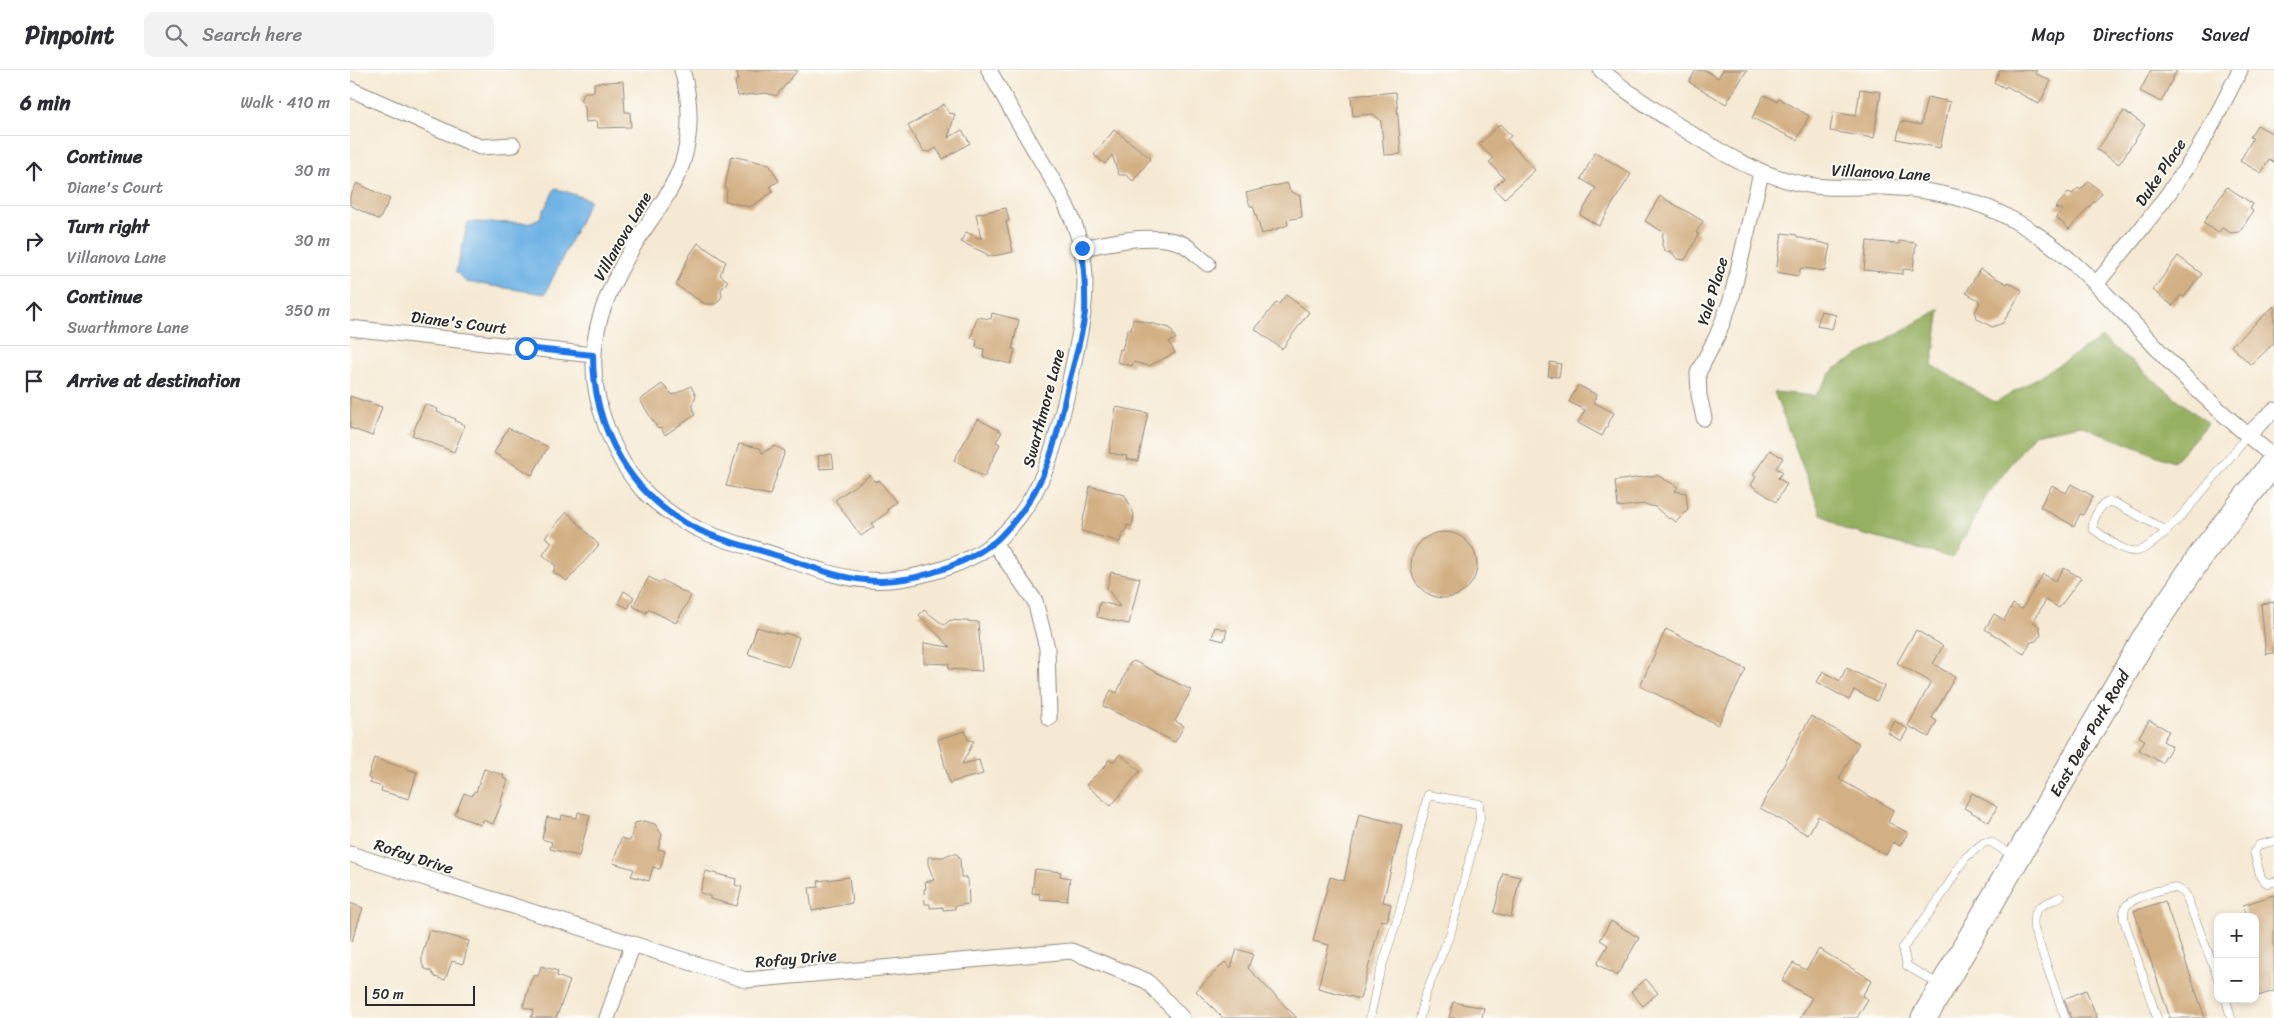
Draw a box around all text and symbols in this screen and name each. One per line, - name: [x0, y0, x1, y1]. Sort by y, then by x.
- search box: [144, 12, 494, 57]
- text: Pinpoint: [25, 14, 114, 56]
- text: Search here: [202, 18, 302, 51]
- text: Map: [2032, 19, 2065, 51]
- text: Directions: [2093, 19, 2174, 51]
- text: Saved: [2202, 19, 2249, 51]
- icon: search: [162, 21, 190, 49]
- text: 6 min: [20, 84, 71, 122]
- text: Walk · 410 m: [241, 88, 330, 117]
- street label: Duke Place: [2127, 132, 2194, 212]
- text: Continue: [67, 140, 143, 173]
- street label: Villanova Lane: [1831, 155, 1931, 190]
- text: 30 m: [295, 156, 330, 185]
- icon: ahead: [20, 157, 48, 185]
- text: Diane's Court: [67, 173, 163, 202]
- street label: Villanova Lane: [585, 186, 660, 286]
- text: Turn right: [67, 210, 149, 243]
- text: 30 m: [295, 226, 330, 255]
- icon: right: [20, 227, 48, 255]
- route end: [1071, 237, 1094, 260]
- text: Villanova Lane: [67, 243, 166, 272]
- street label: Yale Place: [1688, 253, 1737, 329]
- text: Continue: [67, 280, 143, 313]
- text: 350 m: [285, 296, 330, 325]
- icon: ahead: [20, 297, 48, 325]
- street label: Diane's Court: [409, 302, 508, 343]
- text: Swarthmore Lane: [67, 313, 189, 342]
- route start: [515, 337, 538, 360]
- street label: Swarthmore Lane: [1014, 346, 1073, 471]
- text: Arrive at destination: [67, 364, 240, 397]
- icon: arrive: [20, 367, 48, 395]
- street label: East Deer Park Road: [2041, 663, 2138, 802]
- street label: Rofay Drive: [371, 830, 457, 883]
- map controls: [2214, 913, 2259, 1003]
- button: +: [2214, 913, 2259, 958]
- street label: Rofay Drive: [754, 940, 838, 977]
- button: −: [2214, 958, 2259, 1003]
- text: 50 m: [372, 982, 404, 1007]
- scale bar: [365, 983, 475, 1006]

